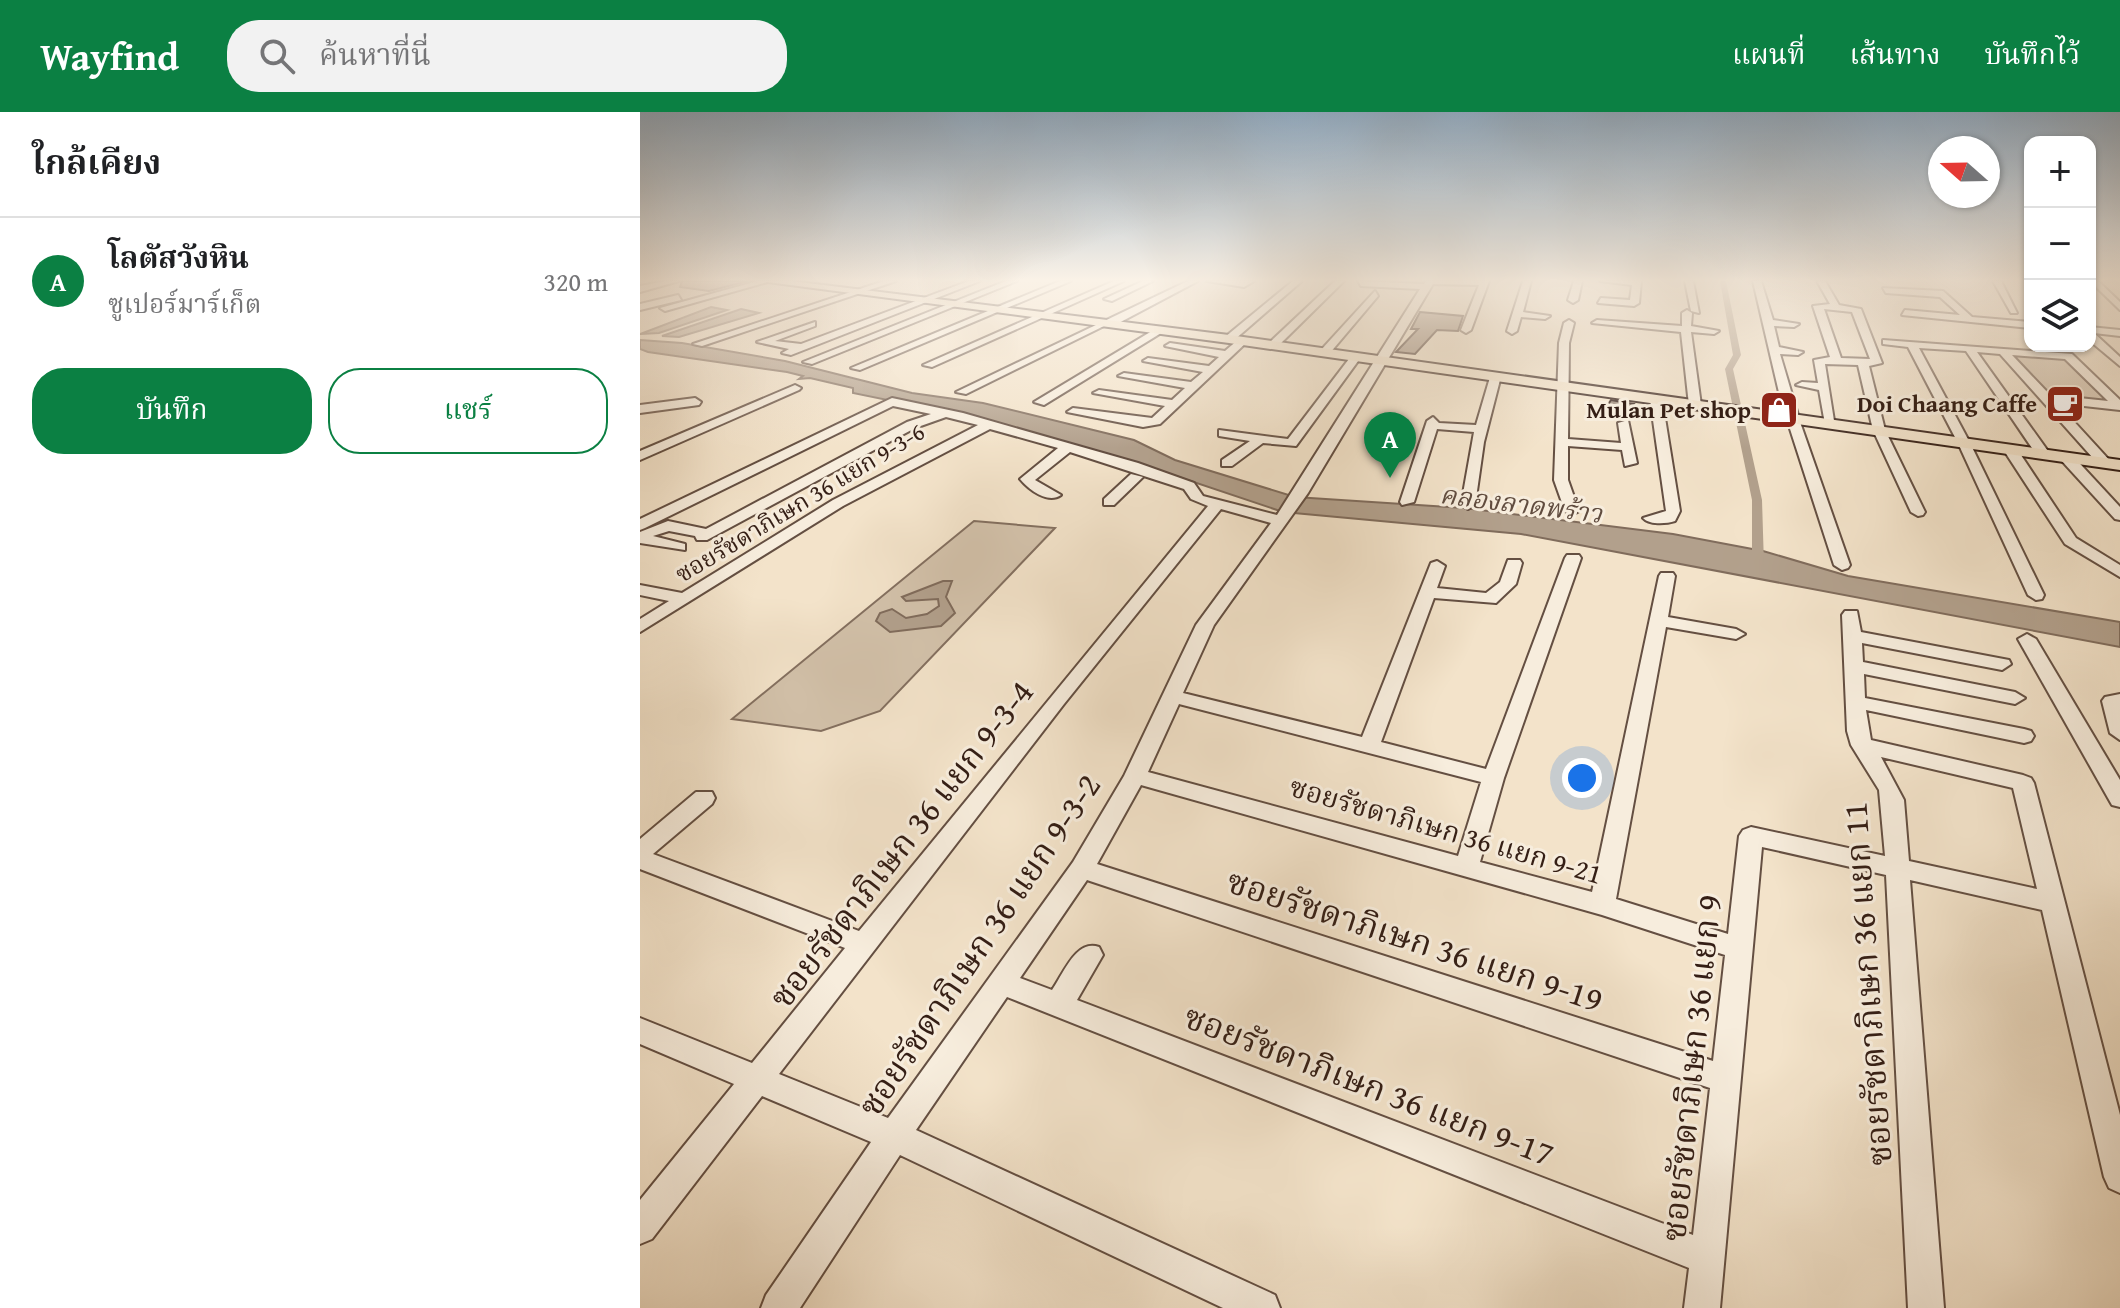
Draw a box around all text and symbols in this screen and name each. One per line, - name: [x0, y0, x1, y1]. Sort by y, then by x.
- search box: [227, 20, 787, 92]
- text: Wayfind: [40, 28, 179, 84]
- text: ค้นหาที่นี่: [319, 32, 431, 76]
- text: แผนที่: [1732, 33, 1805, 74]
- text: เส้นทาง: [1849, 33, 1941, 74]
- text: บันทึกไว้: [1985, 33, 2080, 74]
- icon: search: [255, 34, 299, 78]
- north arrow: [1928, 136, 2000, 208]
- map controls: [2024, 136, 2096, 352]
- button: +: [2024, 136, 2096, 208]
- text: ใกล้เคียง: [32, 137, 161, 186]
- button: −: [2024, 208, 2096, 280]
- text: โลตัสวังหิน: [108, 235, 249, 279]
- text: A: [50, 262, 66, 301]
- text: 320 m: [543, 262, 608, 301]
- button: layers: [2024, 280, 2096, 352]
- text: ซูเปอร์มาร์เก็ต: [108, 284, 261, 323]
- button: บันทึก: [32, 368, 312, 454]
- button: แชร์: [328, 368, 608, 454]
- cafe icon: Doi Chaang Caffe: [2044, 383, 2086, 425]
- place label: Doi Chaang Caffe: [1857, 386, 2037, 421]
- shop icon: Mulan Pet shop: [1758, 389, 1800, 431]
- place label: Mulan Pet shop: [1586, 392, 1751, 427]
- pin: A: [1364, 412, 1416, 478]
- street label: ซอยรัชดาภิเษก 36 แยก 9-3-6: [668, 414, 931, 591]
- water label: คลองลาดพร้าว: [1438, 474, 1606, 533]
- street label: ซอยรัชดาภิเษก 36 แยก 9-3-4: [757, 669, 1044, 1018]
- your location: [1562, 758, 1602, 798]
- street label: ซอยรัชดาภิเษก 36 แยก 9-3-2: [845, 763, 1112, 1126]
- street label: ซอยรัชดาภิเษก 36 แยก 9-21: [1285, 765, 1607, 894]
- street label: ซอยรัชดาภิเษก 36 แยก 11: [1829, 800, 1904, 1168]
- street label: ซอยรัชดาภิเษก 36 แยก 9-19: [1221, 856, 1609, 1023]
- street label: ซอยรัชดาภิเษก 36 แยก 9: [1648, 892, 1733, 1244]
- street label: ซอยรัชดาภิเษก 36 แยก 9-17: [1177, 991, 1561, 1178]

